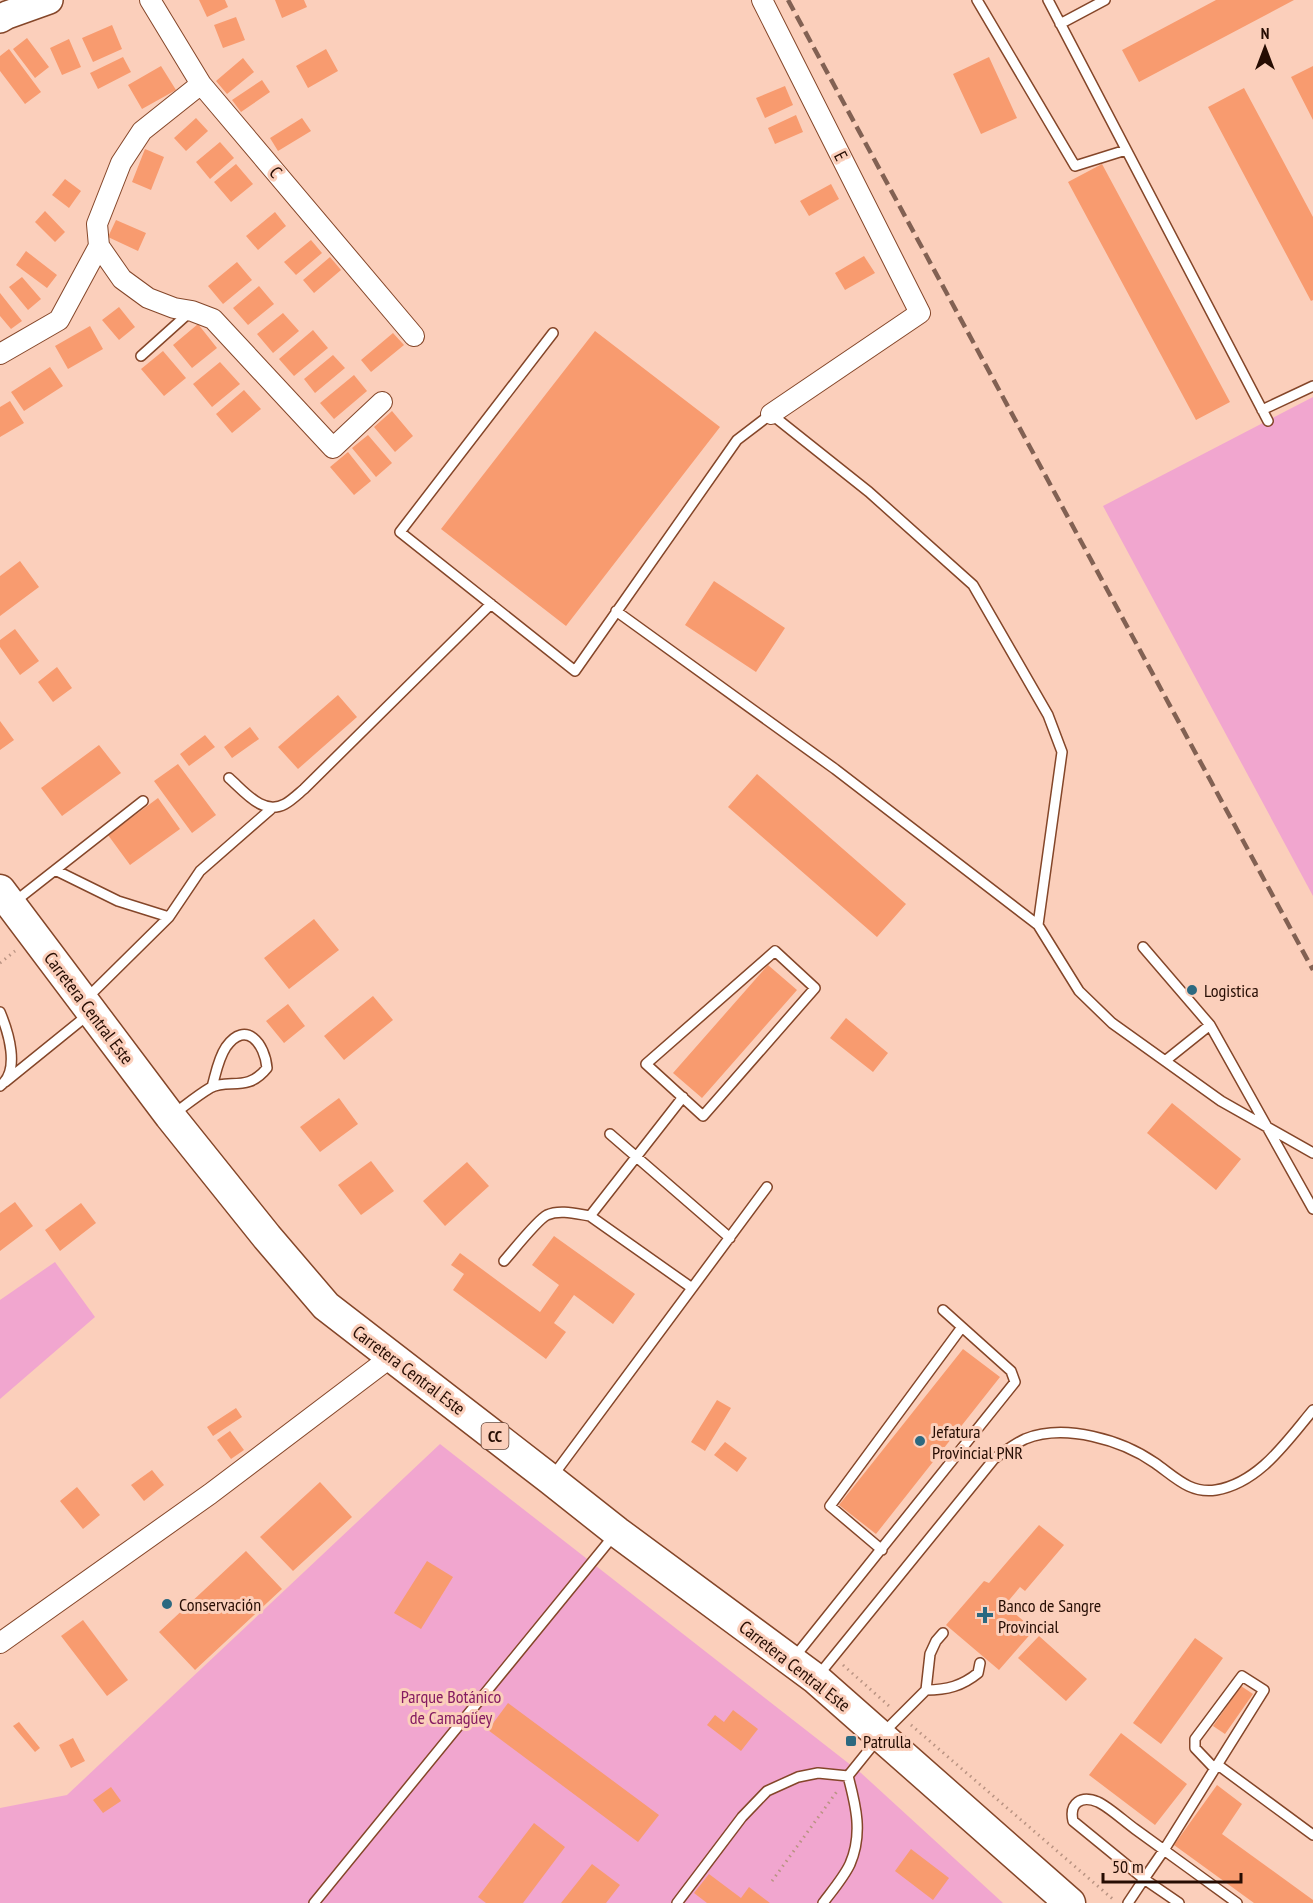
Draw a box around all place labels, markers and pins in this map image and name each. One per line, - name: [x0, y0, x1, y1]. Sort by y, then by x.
- place label: Logistica: [1204, 979, 1259, 1002]
- marker: Logistica: [1185, 983, 1199, 997]
- place label: Jefatura Provincial PNR: [931, 1420, 1023, 1464]
- marker: Jefatura Provincial PNR: [913, 1434, 927, 1448]
- place label: Conservación: [179, 1593, 261, 1616]
- place label: Banco de Sangre Provincial: [998, 1594, 1101, 1638]
- marker: Conservación: [160, 1597, 174, 1611]
- marker: Banco de Sangre Provincial: [976, 1606, 994, 1624]
- place label: Patrulla: [863, 1730, 911, 1753]
- marker: Patrulla: [844, 1734, 858, 1748]

